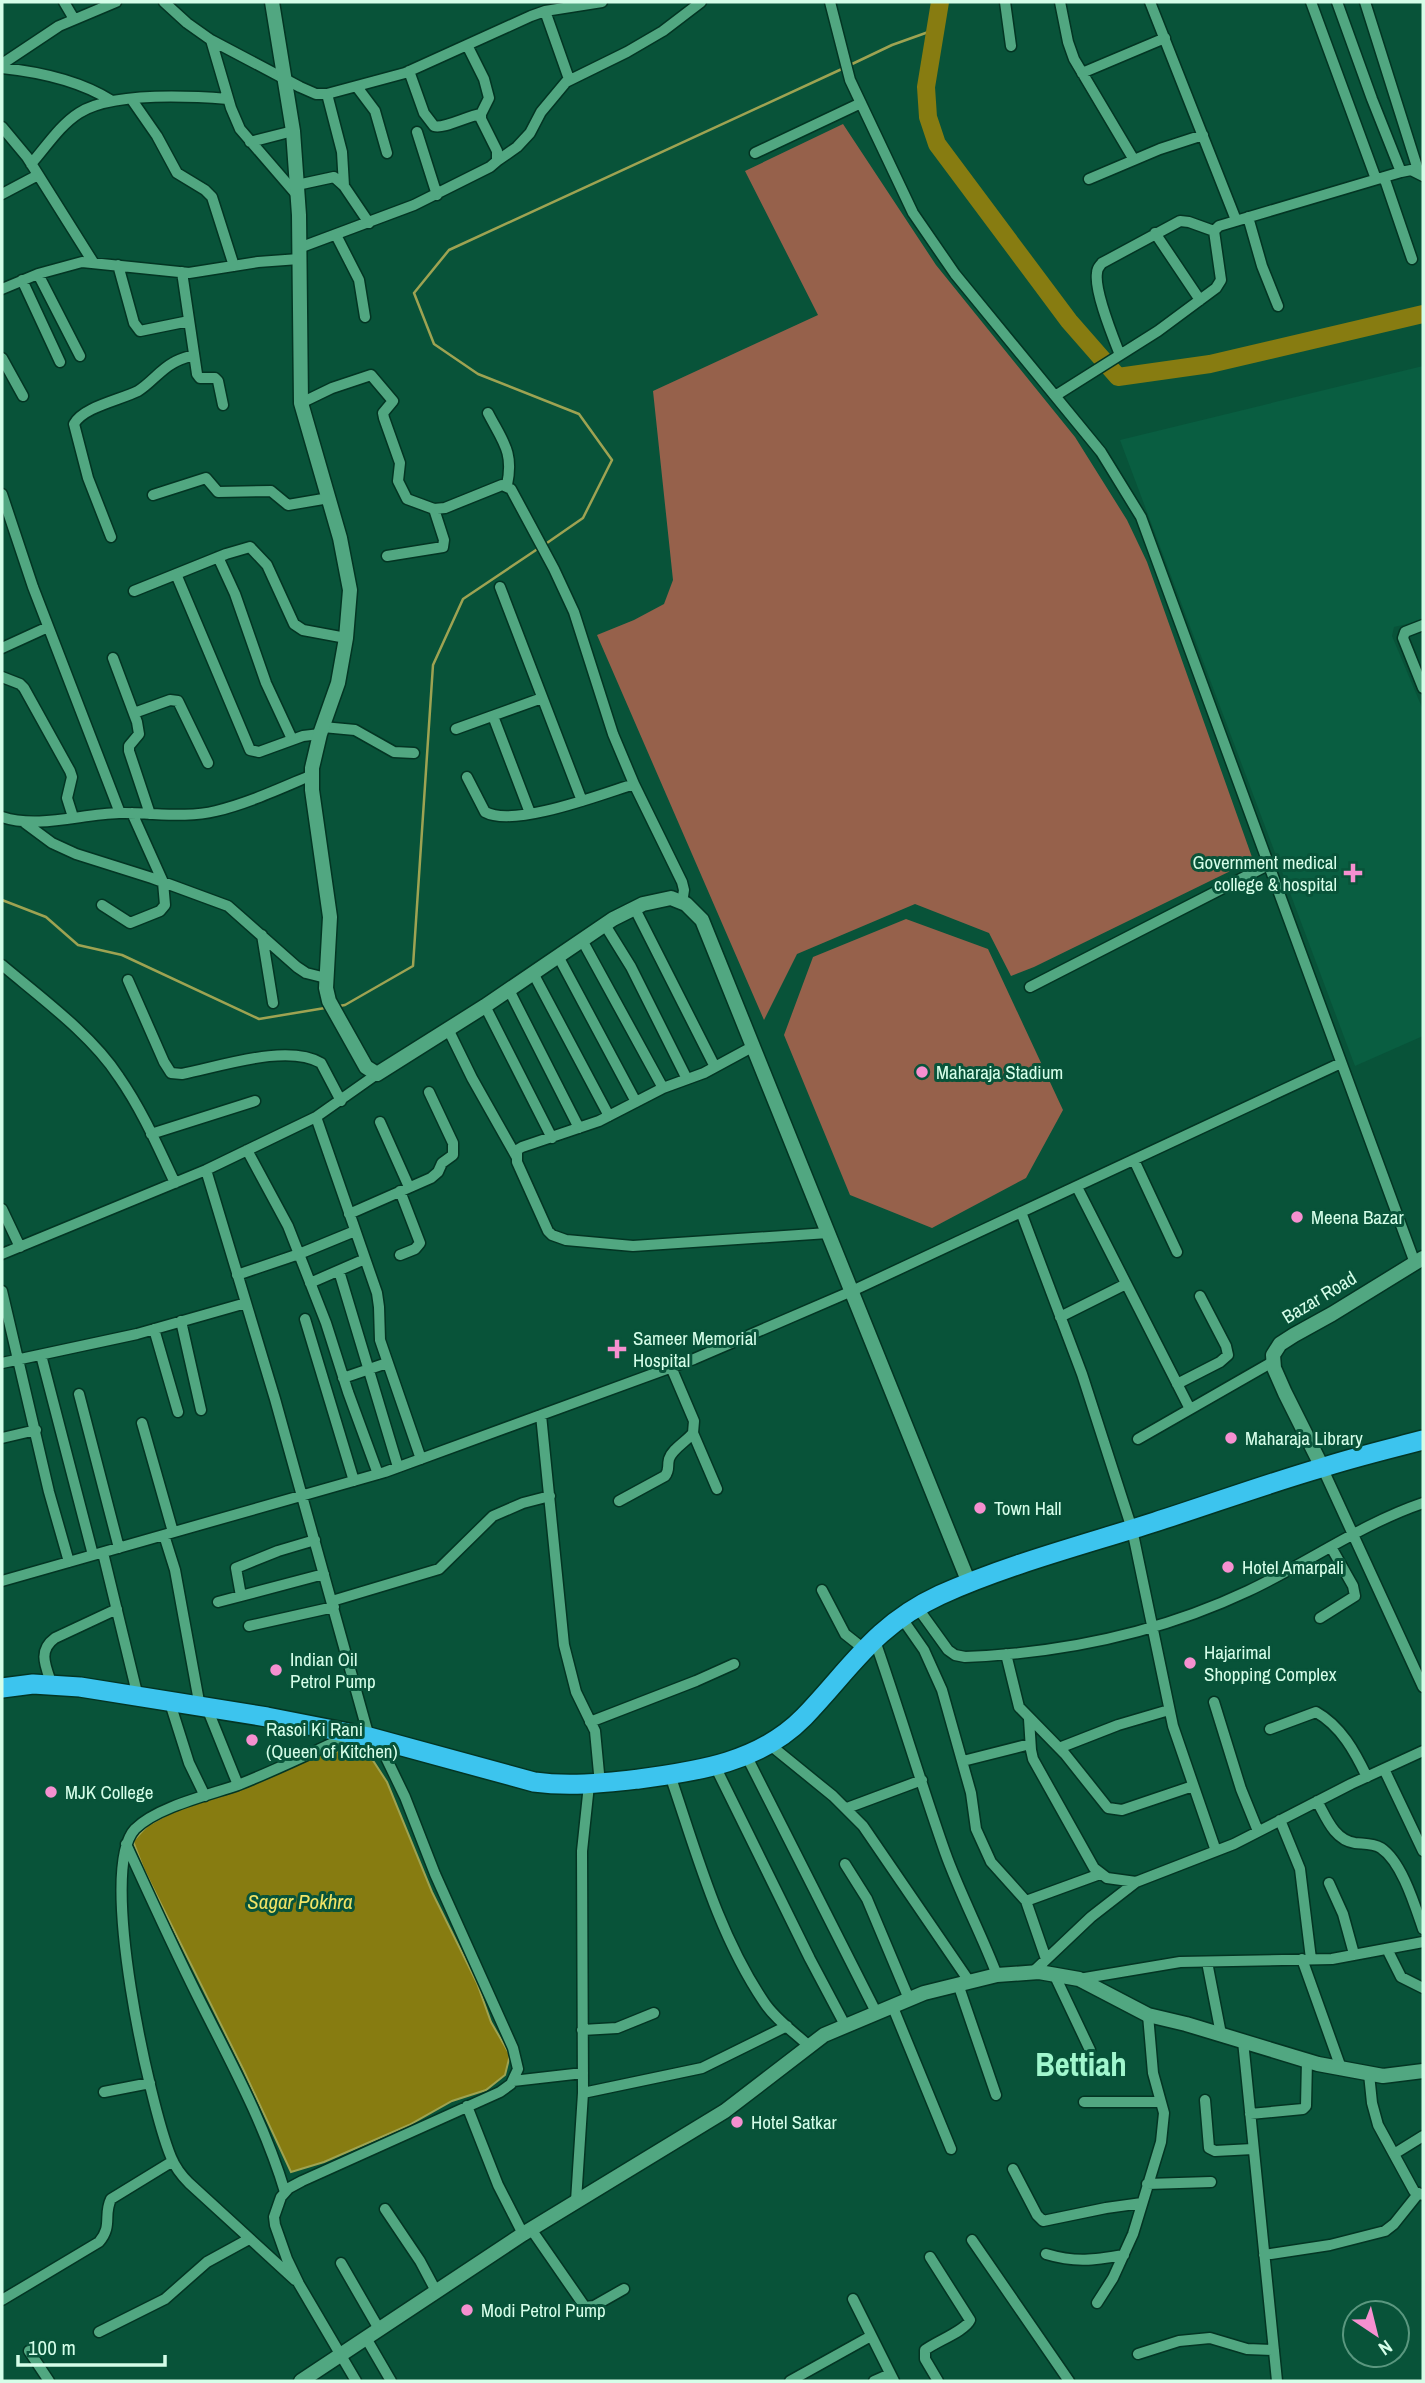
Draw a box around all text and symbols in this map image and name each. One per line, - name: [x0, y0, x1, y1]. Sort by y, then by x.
- place label: Government medical college & hospital: [1192, 849, 1337, 897]
- marker: Government medical college & hospital: [1343, 863, 1363, 883]
- place label: Maharaja Stadium: [936, 1059, 1063, 1085]
- marker: Maharaja Stadium: [914, 1064, 930, 1080]
- place label: Meena Bazar: [1311, 1204, 1404, 1230]
- marker: Meena Bazar: [1289, 1209, 1305, 1225]
- street label: Bazar Road: [1277, 1265, 1361, 1329]
- place label: Sameer Memorial Hospital: [633, 1325, 757, 1373]
- marker: Sameer Memorial Hospital: [607, 1339, 627, 1359]
- place label: Maharaja Library: [1245, 1425, 1363, 1451]
- marker: Maharaja Library: [1223, 1430, 1239, 1446]
- place label: Town Hall: [994, 1495, 1062, 1521]
- marker: Town Hall: [972, 1500, 988, 1516]
- place label: Hotel Amarpali: [1242, 1554, 1344, 1580]
- marker: Hotel Amarpali: [1220, 1559, 1236, 1575]
- place label: Hajarimal Shopping Complex: [1204, 1639, 1337, 1687]
- place label: Indian Oil Petrol Pump: [290, 1646, 376, 1694]
- marker: Hajarimal Shopping Complex: [1182, 1655, 1198, 1671]
- marker: Indian Oil Petrol Pump: [268, 1662, 284, 1678]
- place label: Rasoi Ki Rani (Queen of Kitchen): [266, 1716, 398, 1764]
- marker: Rasoi Ki Rani (Queen of Kitchen): [244, 1732, 260, 1748]
- place label: MJK College: [65, 1779, 153, 1805]
- marker: MJK College: [43, 1784, 59, 1800]
- water label: Sagar Pokhra: [247, 1887, 353, 1916]
- district label: Bettiah: [1035, 2042, 1127, 2086]
- place label: Hotel Satkar: [751, 2109, 838, 2135]
- marker: Hotel Satkar: [729, 2114, 745, 2130]
- place label: Modi Petrol Pump: [481, 2297, 606, 2323]
- north arrow: [1341, 2299, 1411, 2369]
- marker: Modi Petrol Pump: [459, 2302, 475, 2318]
- scale bar: [18, 2324, 164, 2368]
- text: 100 m: [28, 2333, 76, 2362]
- text: N: [1374, 2334, 1398, 2362]

